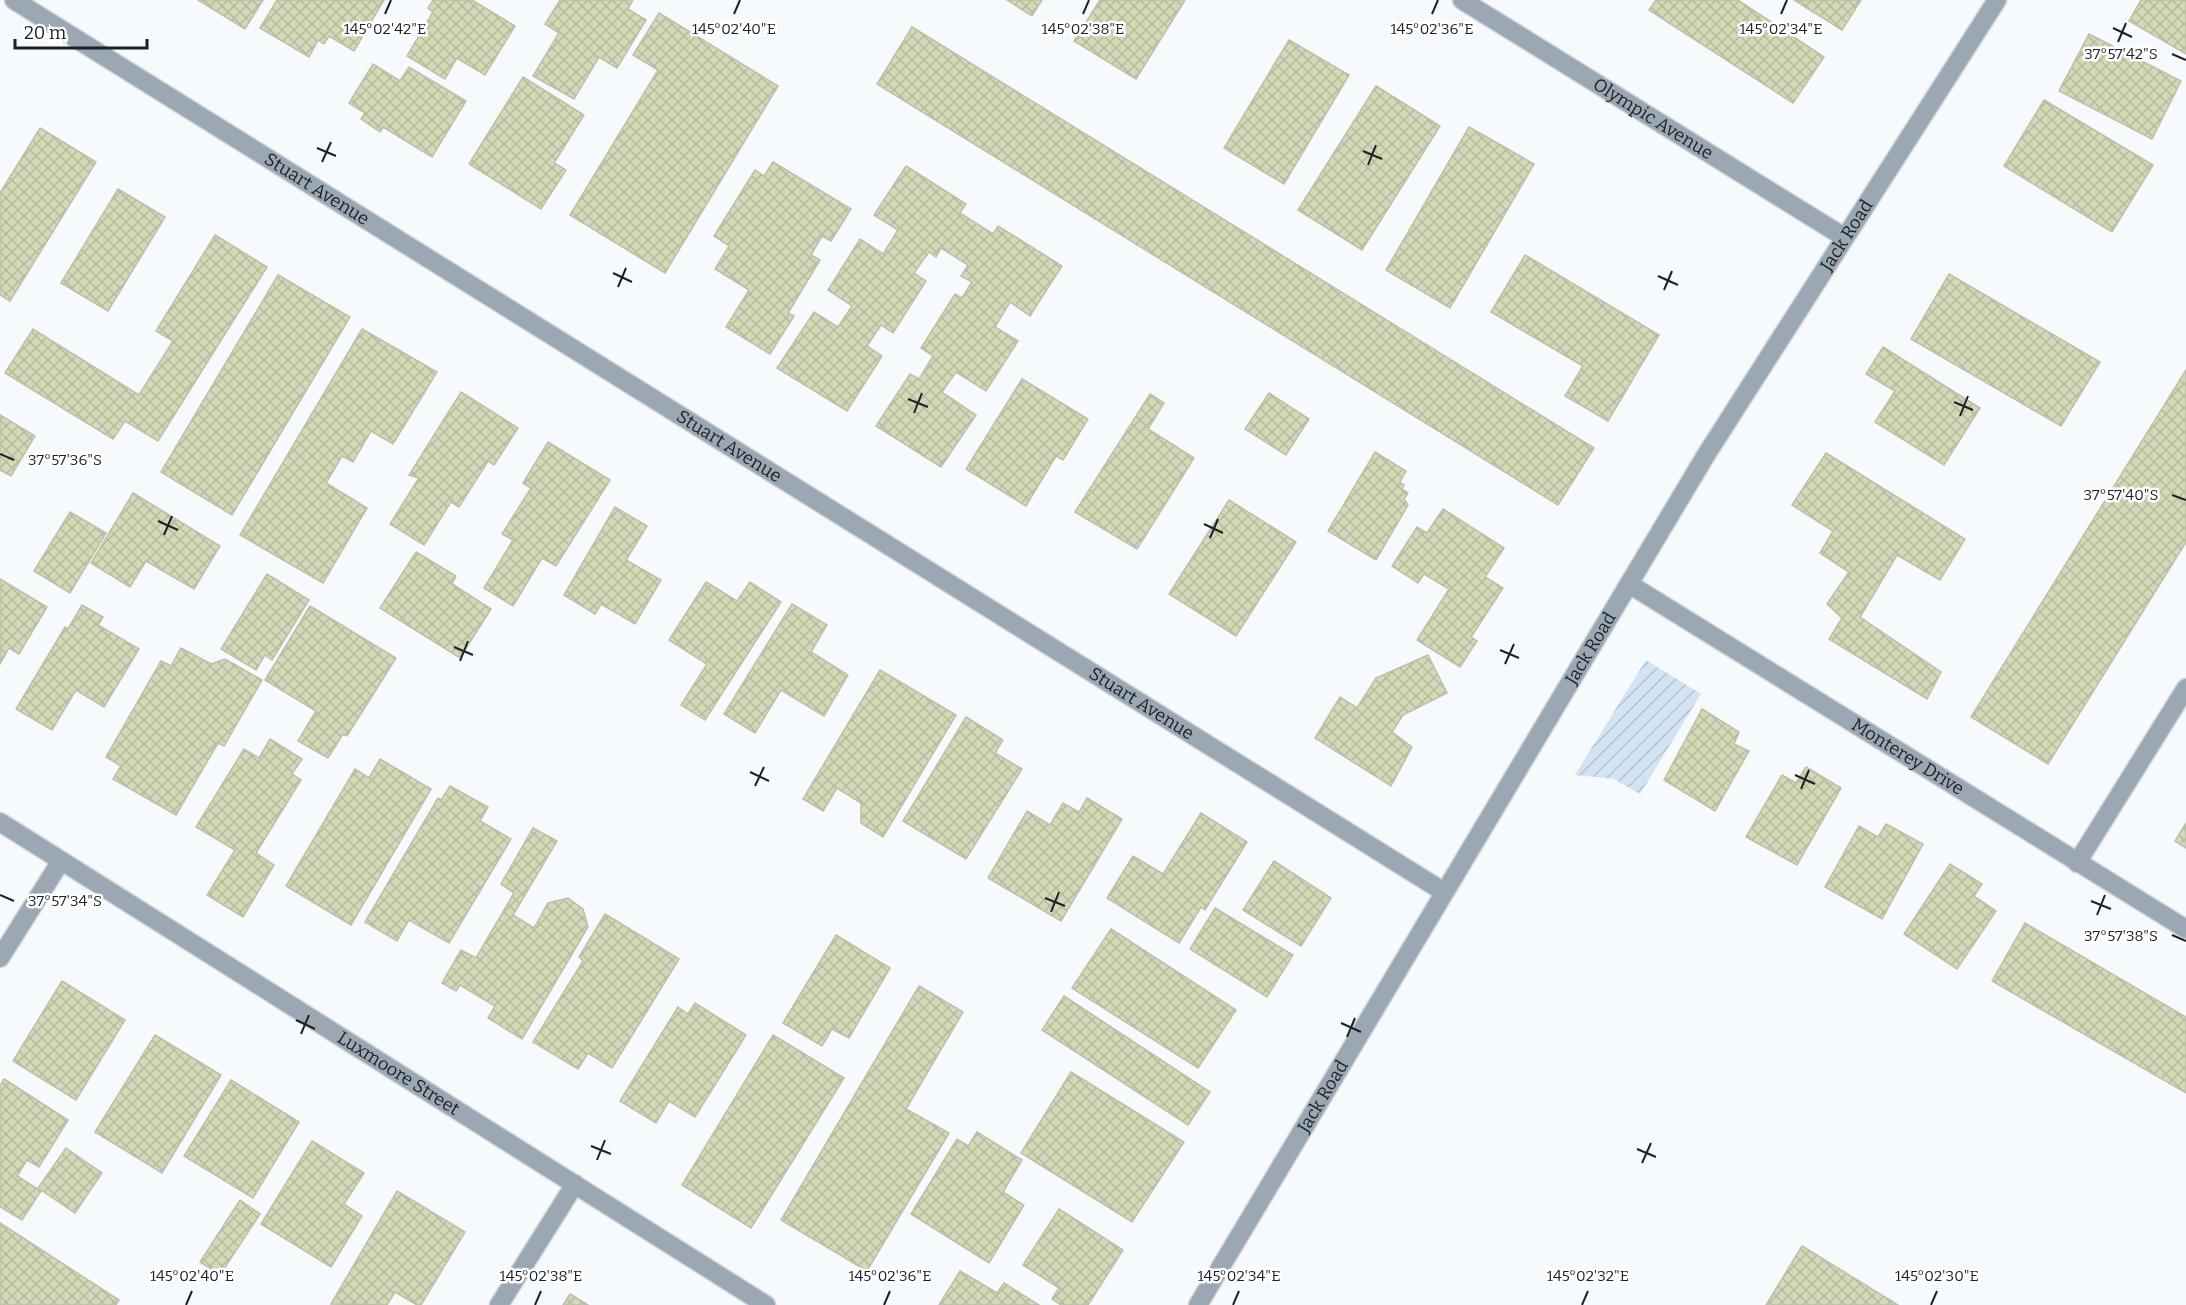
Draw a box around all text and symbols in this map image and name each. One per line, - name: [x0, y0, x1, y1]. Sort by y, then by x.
- scale bar: [15, 12, 147, 50]
- text: 145°02'42"E: [344, 20, 426, 38]
- text: 145°02'40"E: [692, 20, 776, 38]
- text: 145°02'38"E: [1042, 20, 1124, 38]
- text: 145°02'36"E: [1391, 20, 1473, 38]
- text: 145°02'34"E: [1740, 20, 1822, 38]
- text: 20 m: [24, 22, 66, 44]
- text: 37°57'42"S: [2084, 45, 2158, 63]
- street label: Olympic Avenue: [1589, 73, 1717, 164]
- street label: Stuart Avenue: [260, 148, 373, 230]
- street label: Jack Road: [1815, 195, 1878, 276]
- street label: Stuart Avenue: [673, 405, 786, 487]
- text: 37°57'36"S: [28, 451, 102, 469]
- text: 37°57'40"S: [2083, 486, 2159, 504]
- street label: Jack Road: [1560, 608, 1621, 689]
- street label: Stuart Avenue: [1085, 662, 1198, 744]
- street label: Monterey Drive: [1848, 714, 1968, 800]
- text: 37°57'34"S: [28, 892, 102, 910]
- text: 37°57'38"S: [2084, 927, 2158, 945]
- street label: Luxmoore Street: [333, 1027, 464, 1120]
- street label: Jack Road: [1292, 1056, 1353, 1137]
- text: 145°02'40"E: [150, 1267, 234, 1285]
- text: 145°02'38"E: [500, 1267, 582, 1285]
- text: 145°02'36"E: [849, 1267, 931, 1285]
- text: 145°02'34"E: [1198, 1267, 1280, 1285]
- text: 145°02'32"E: [1547, 1267, 1629, 1285]
- text: 145°02'30"E: [1895, 1267, 1979, 1285]

